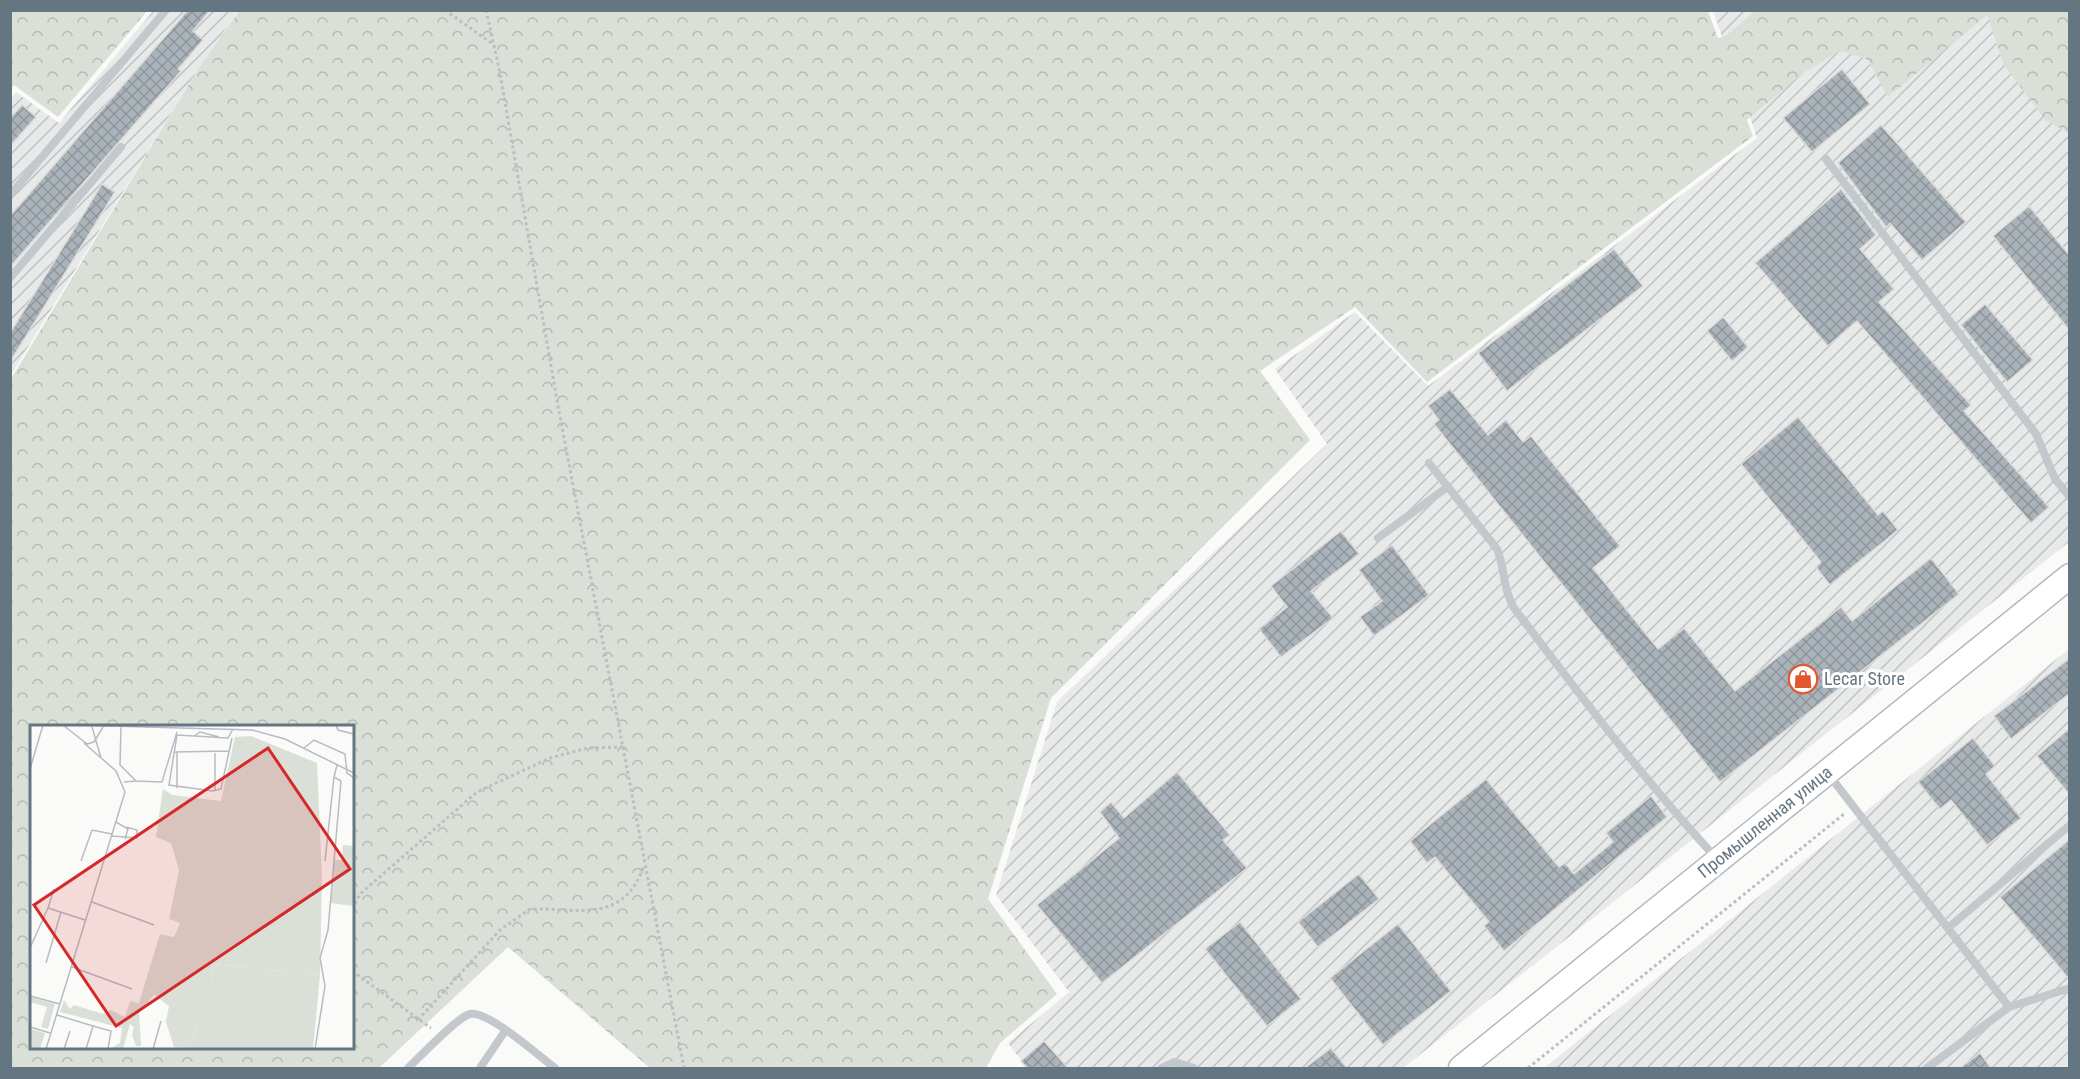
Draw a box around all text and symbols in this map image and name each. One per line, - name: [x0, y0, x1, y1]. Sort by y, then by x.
- shop icon: Lecar Store: [1787, 663, 1819, 695]
- place label: Lecar Store: [1824, 668, 1905, 689]
- inset map: [30, 725, 354, 1049]
- street label: Промышленная улица: [1693, 761, 1836, 882]

